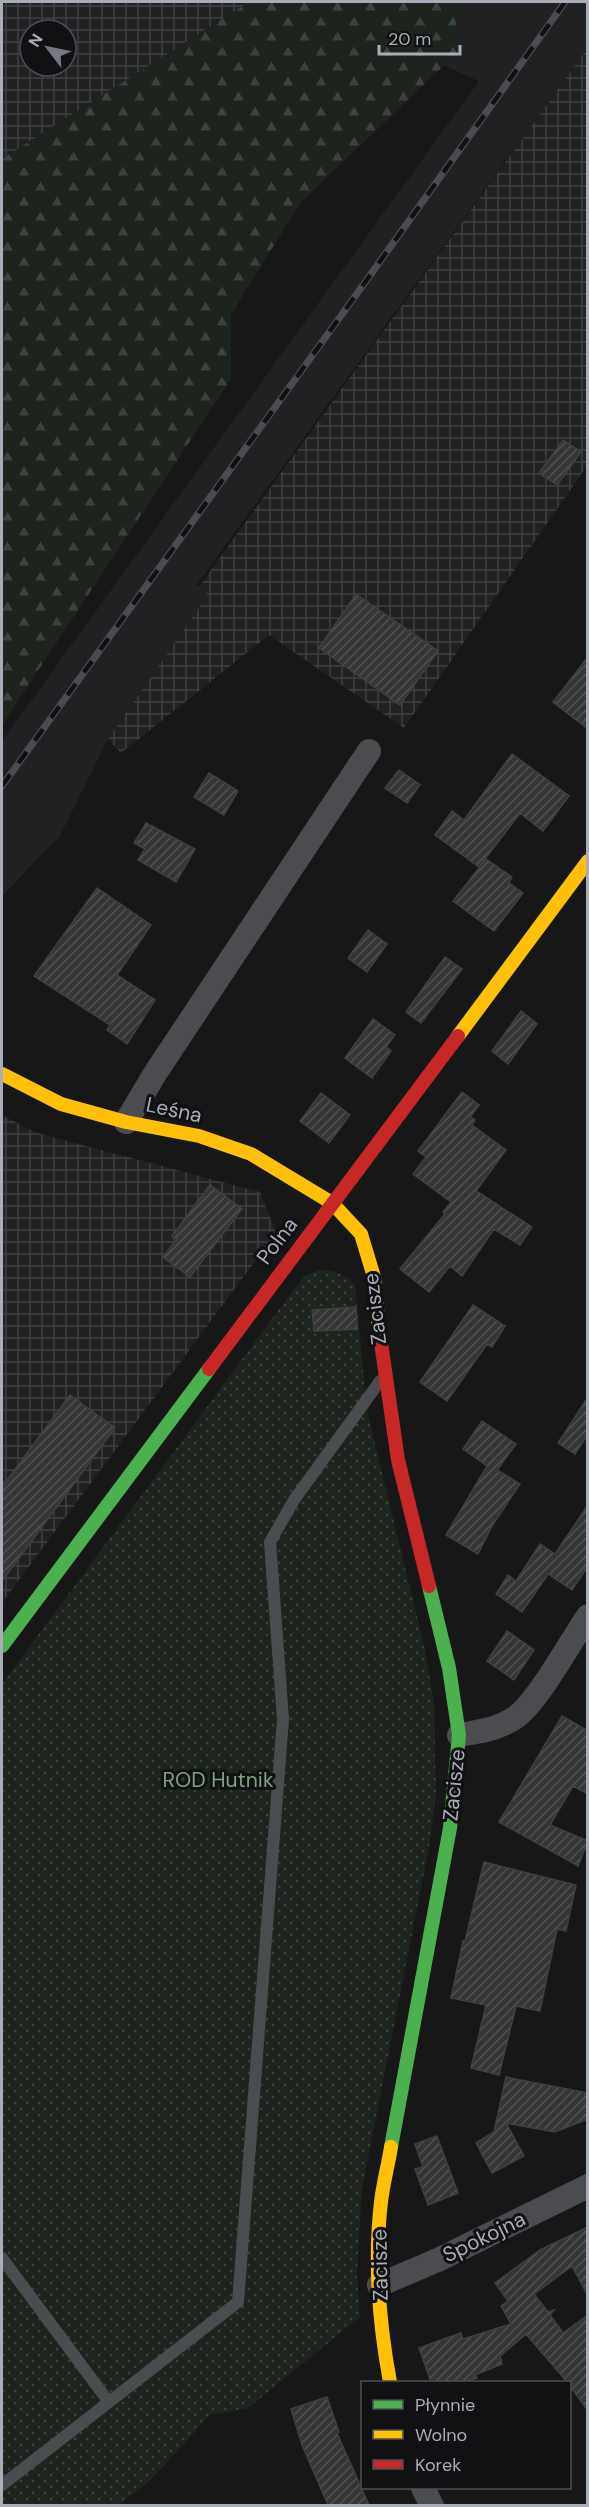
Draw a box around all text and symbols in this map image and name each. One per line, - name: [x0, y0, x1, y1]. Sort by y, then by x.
- north arrow: [18, 18, 78, 78]
- scale bar: [379, 18, 460, 56]
- text: 20 m: [388, 27, 431, 51]
- text: N: [24, 30, 48, 51]
- street label: Leśna: [143, 1090, 205, 1130]
- street label: Polna: [250, 1212, 304, 1270]
- street label: Zacisze: [357, 1272, 393, 1346]
- street label: Zacisze: [436, 1748, 472, 1822]
- park label: ROD Hutnik: [162, 1766, 274, 1794]
- street label: Spokojna: [438, 2205, 530, 2269]
- street label: Zacisze: [365, 2229, 395, 2301]
- legend: [361, 2381, 571, 2489]
- text: Płynnie: [415, 2393, 475, 2417]
- text: Wolno: [415, 2423, 467, 2447]
- text: Korek: [415, 2453, 461, 2477]

